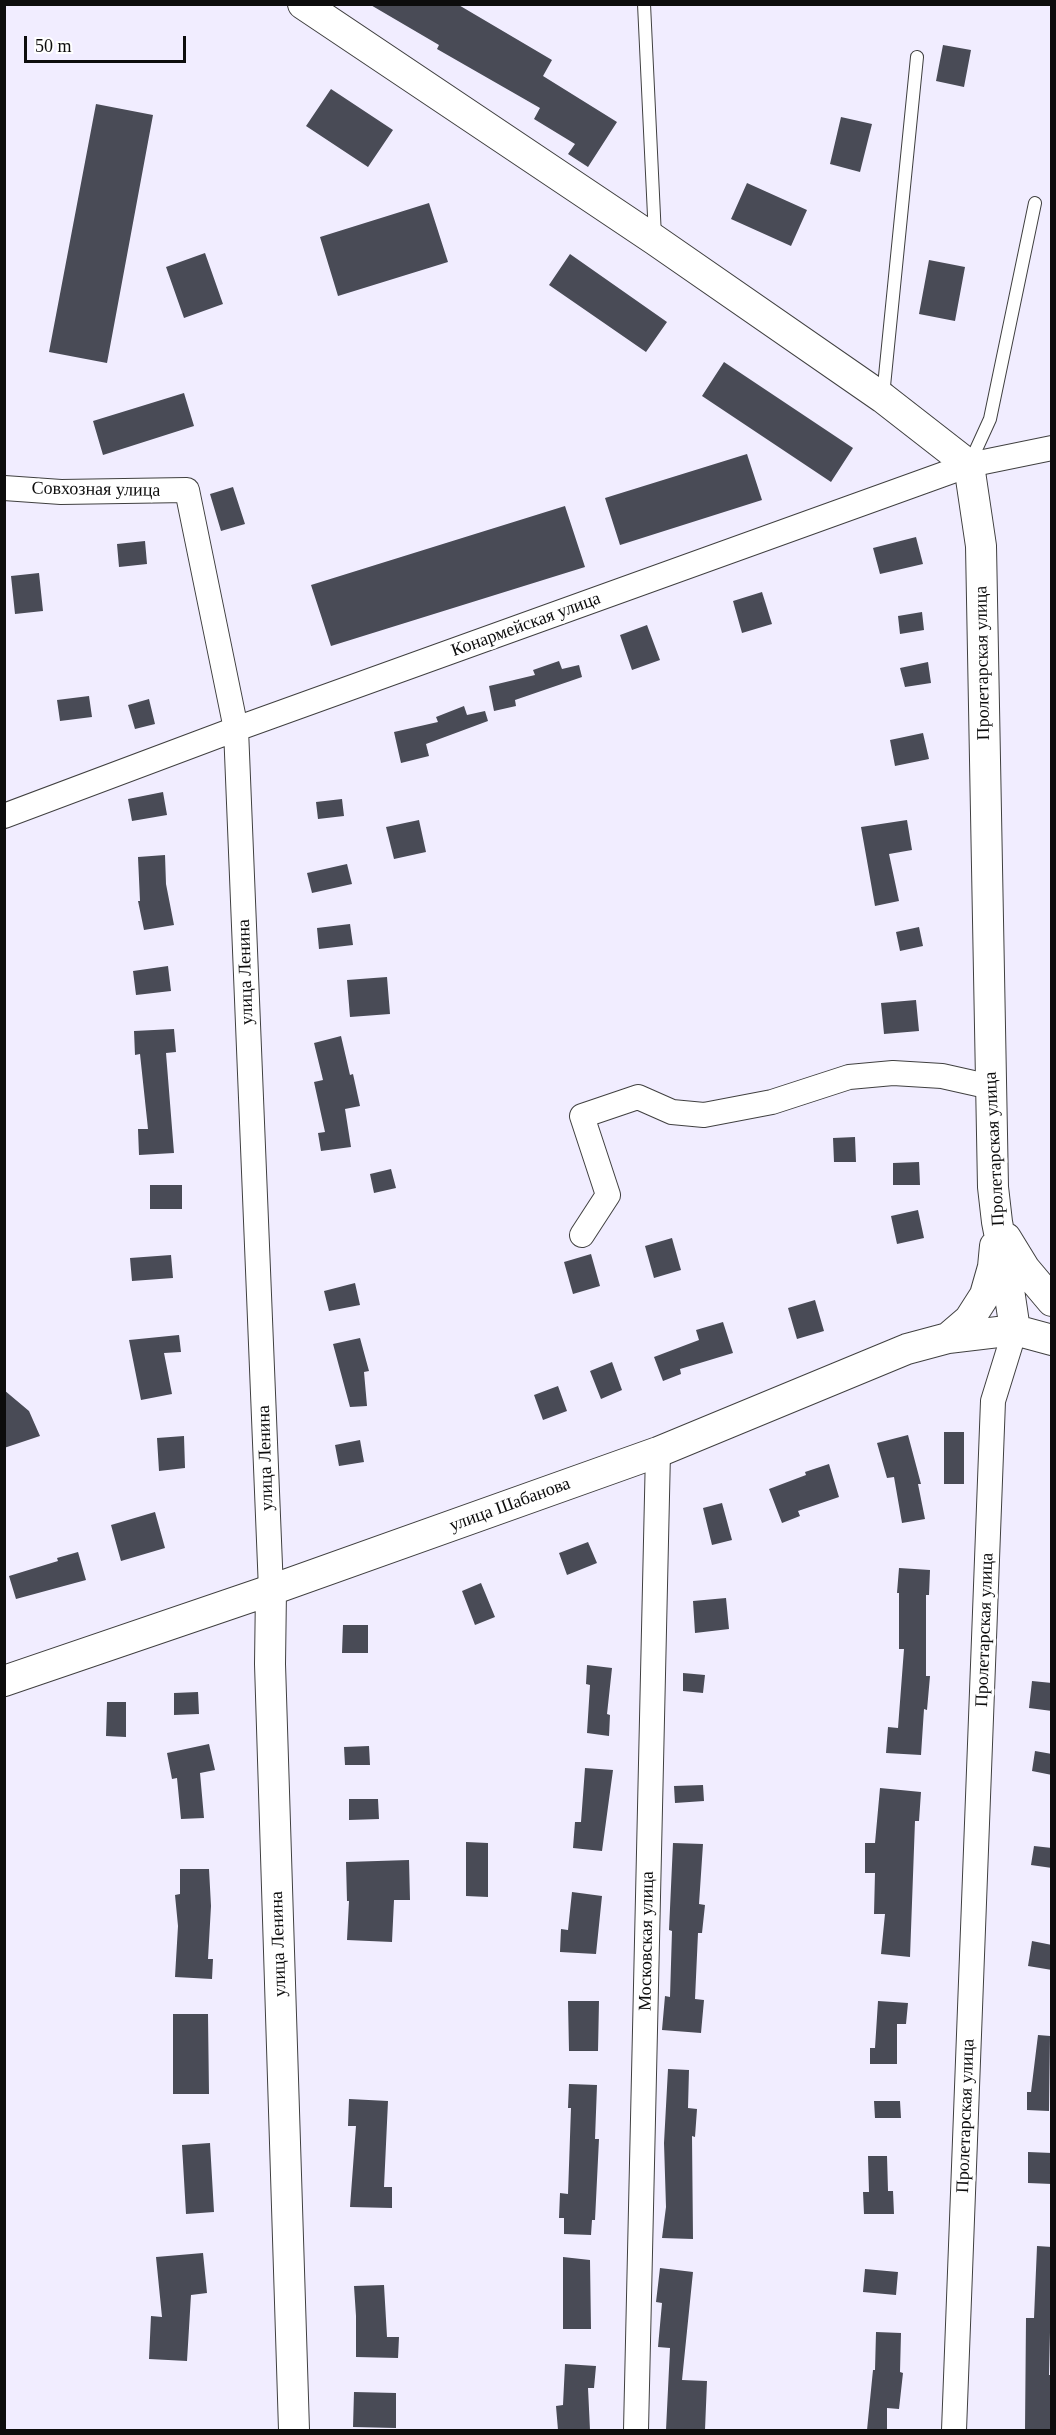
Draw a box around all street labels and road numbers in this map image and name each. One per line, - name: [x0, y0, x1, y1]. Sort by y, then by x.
- street label: Совхозная улица: [31, 478, 161, 502]
- street label: Пролетарская улица: [971, 586, 995, 740]
- street label: Конармейская улица: [448, 588, 604, 662]
- street label: улица Ленина: [233, 919, 259, 1025]
- street label: Пролетарская улица: [980, 1071, 1010, 1227]
- street label: улица Ленина: [253, 1405, 279, 1511]
- street label: улица Шабанова: [447, 1473, 573, 1537]
- street label: Пролетарская улица: [972, 1552, 998, 1708]
- street label: Московская улица: [635, 1871, 659, 2011]
- street label: улица Ленина: [266, 1891, 292, 1997]
- street label: Пролетарская улица: [953, 2038, 979, 2194]

